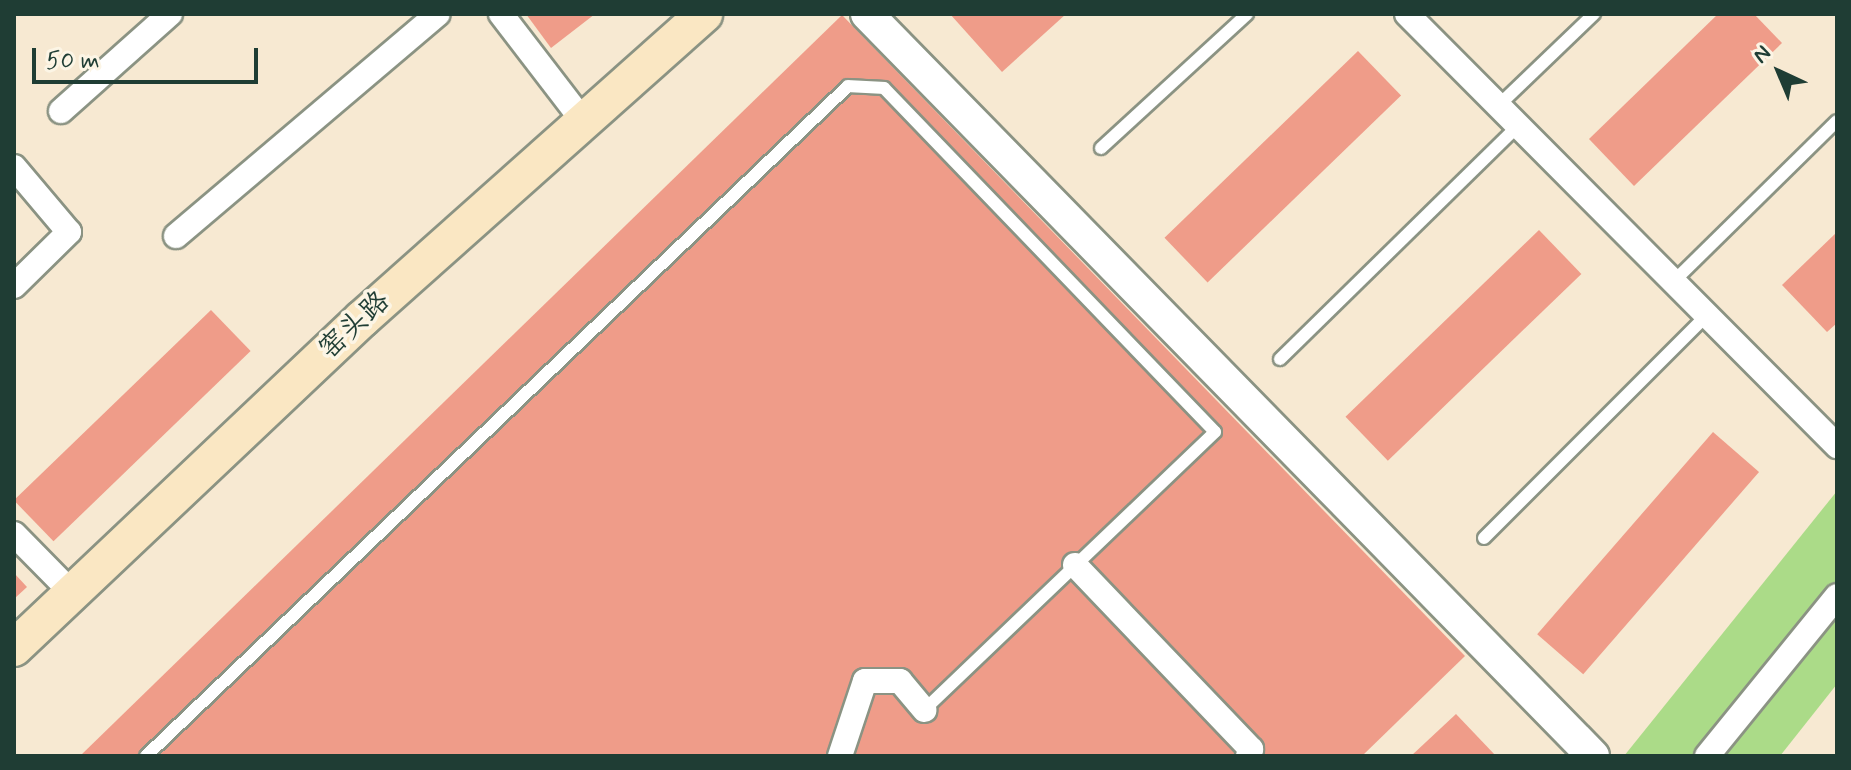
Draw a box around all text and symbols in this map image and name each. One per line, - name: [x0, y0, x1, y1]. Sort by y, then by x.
- scale bar: [36, 32, 262, 82]
- north arrow: [1739, 32, 1819, 112]
- text: N: [1747, 40, 1777, 70]
- text: 50 m: [46, 46, 100, 77]
- street label: 窑头路: [313, 285, 397, 367]

